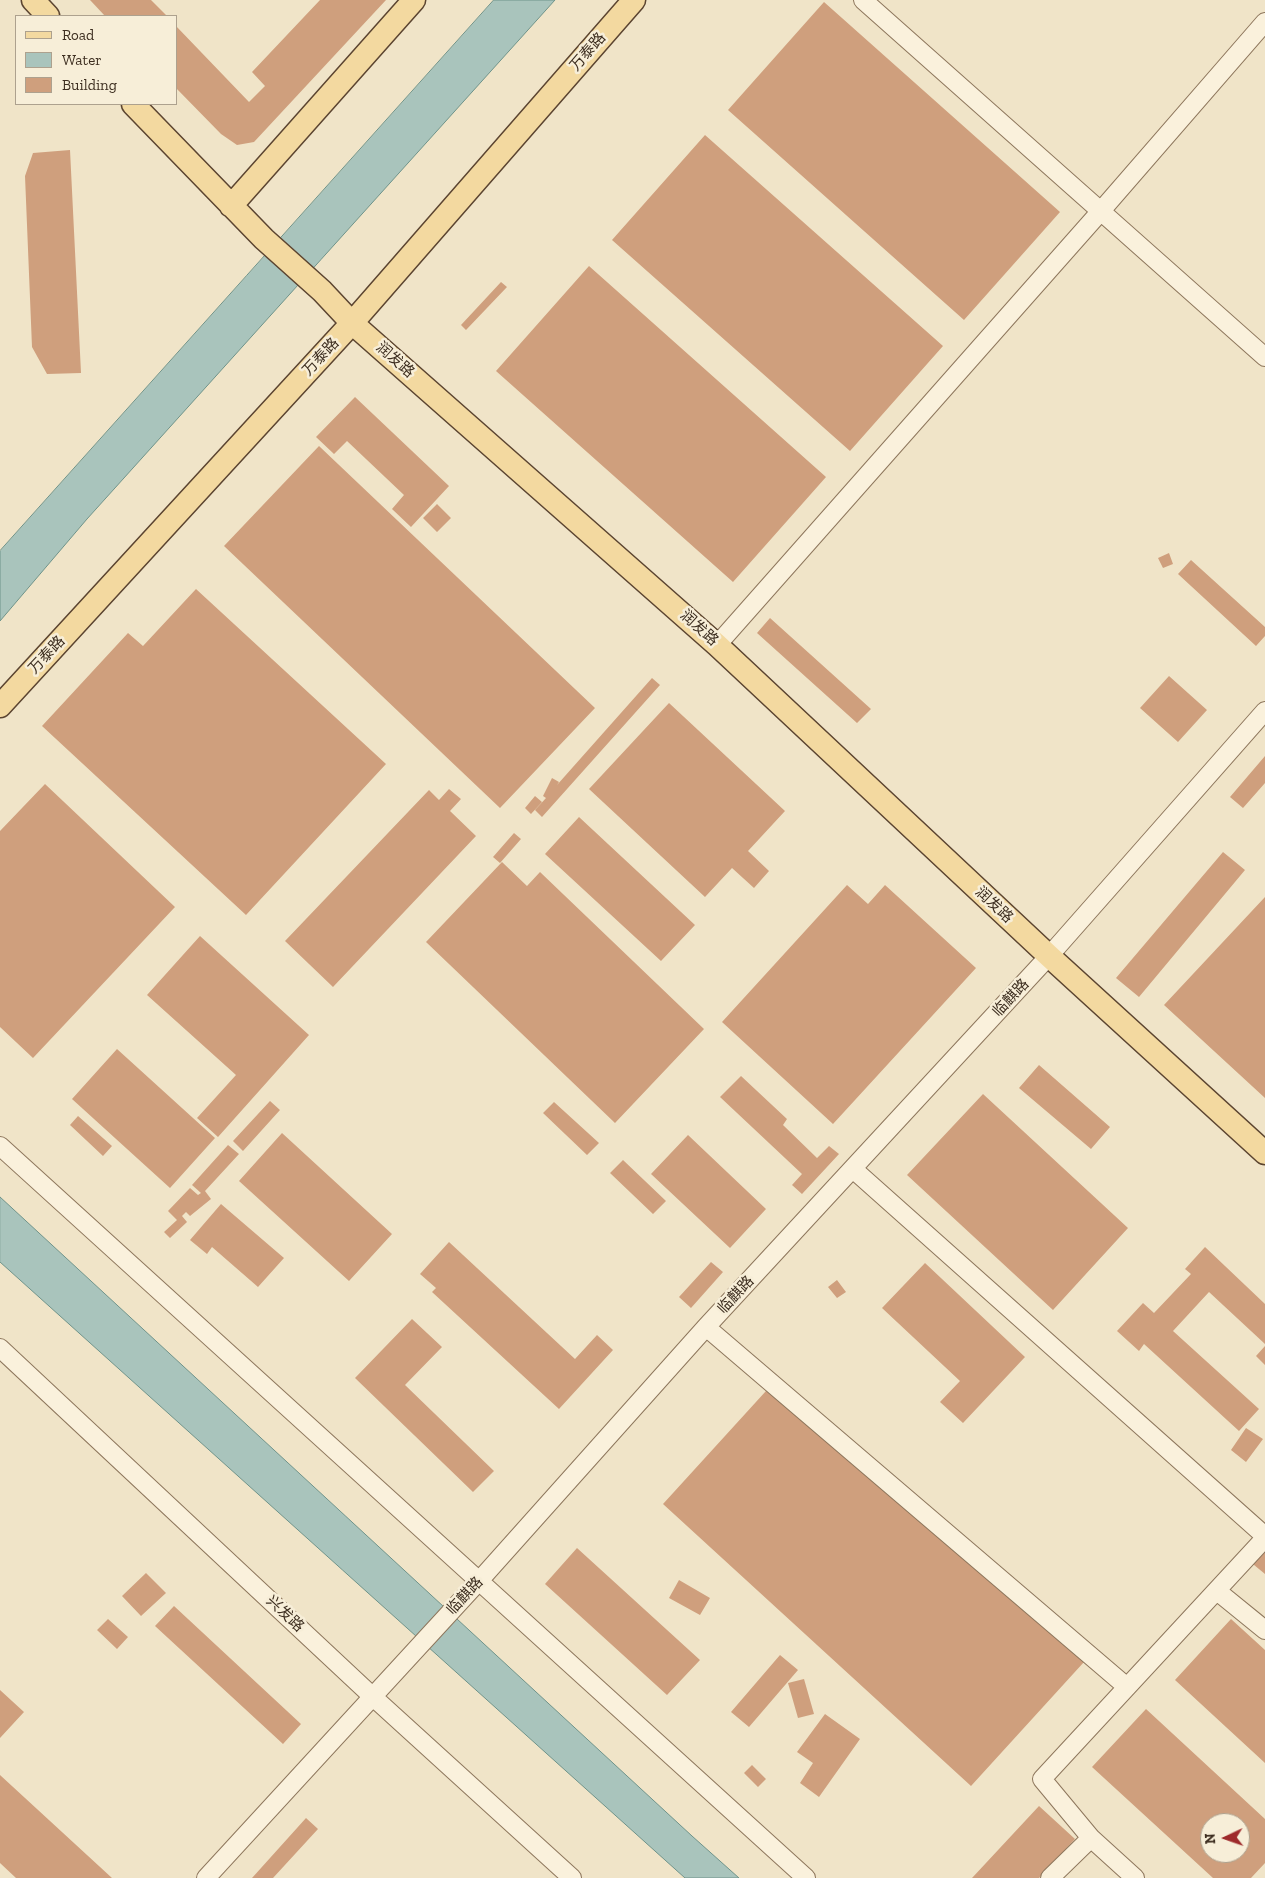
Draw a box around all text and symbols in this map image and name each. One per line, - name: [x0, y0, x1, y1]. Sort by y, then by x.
- legend: [15, 15, 178, 105]
- text: Road: [62, 26, 94, 44]
- street label: 万泰路: [566, 29, 610, 75]
- text: Water: [62, 51, 102, 69]
- text: Building: [62, 76, 117, 94]
- street label: 万泰路: [299, 334, 343, 380]
- street label: 润发路: [372, 338, 418, 382]
- street label: 润发路: [676, 606, 722, 650]
- street label: 万泰路: [25, 632, 69, 678]
- street label: 润发路: [971, 883, 1017, 927]
- street label: 临麒路: [989, 975, 1033, 1021]
- street label: 临麒路: [714, 1272, 758, 1318]
- street label: 临麒路: [443, 1573, 487, 1619]
- street label: 兴发路: [262, 1592, 308, 1636]
- north arrow: [1200, 1813, 1250, 1863]
- text: N: [1202, 1833, 1219, 1845]

